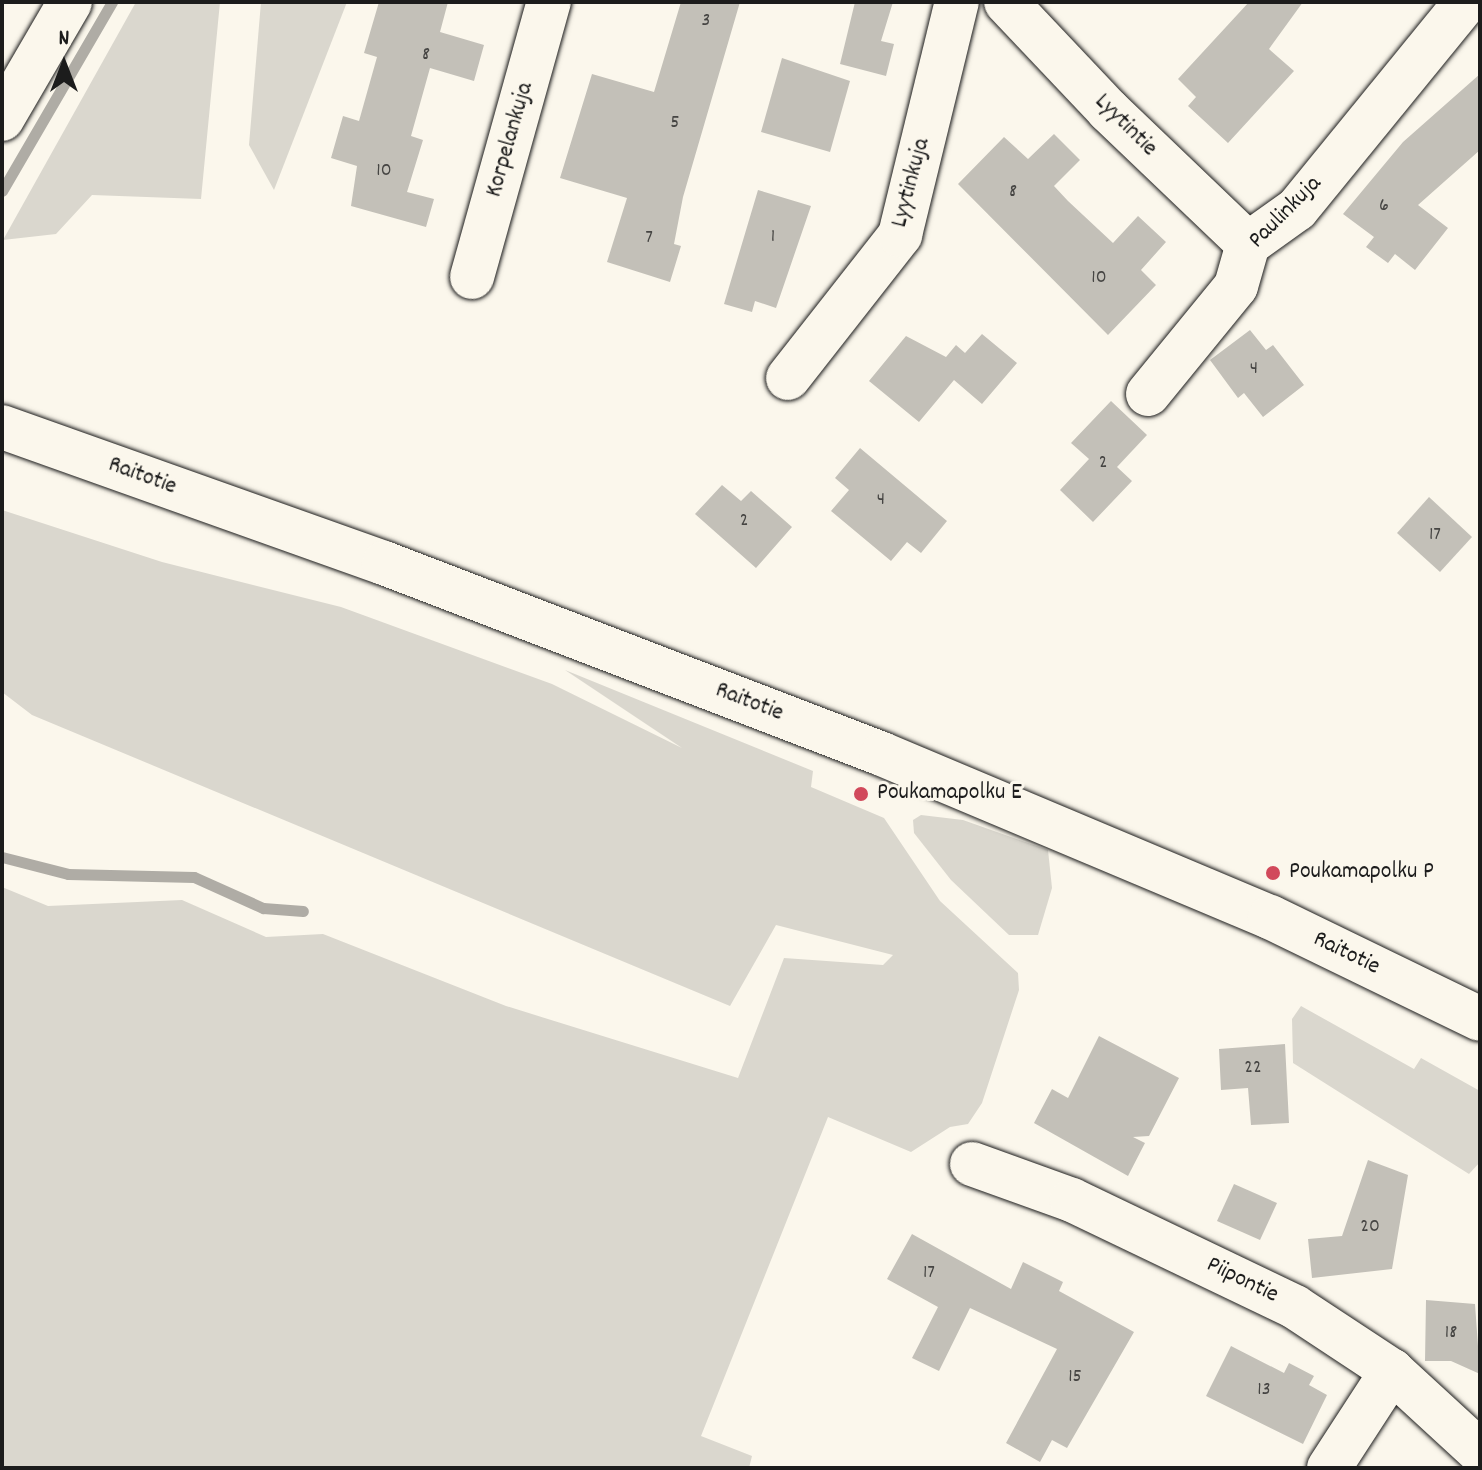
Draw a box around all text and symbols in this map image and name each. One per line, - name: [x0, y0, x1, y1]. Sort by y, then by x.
- house number: 3: [702, 9, 710, 33]
- north arrow: [24, 24, 104, 104]
- text: N: [59, 24, 69, 55]
- house number: 8: [422, 43, 430, 67]
- street label: Korpelankuja: [481, 79, 541, 201]
- street label: Lyytintie: [1087, 88, 1163, 164]
- house number: 5: [670, 111, 680, 135]
- street label: Lyytinkuja: [886, 135, 938, 231]
- house number: 10: [376, 159, 392, 183]
- street label: Paulinkuja: [1243, 170, 1329, 256]
- house number: 8: [1009, 180, 1017, 204]
- house number: 6: [1379, 194, 1389, 218]
- house number: 1: [771, 225, 775, 249]
- house number: 7: [645, 226, 653, 250]
- house number: 10: [1091, 266, 1107, 290]
- house number: 4: [1250, 357, 1258, 381]
- street label: Raitotie: [104, 451, 180, 503]
- house number: 2: [1099, 451, 1107, 475]
- house number: 4: [877, 488, 885, 512]
- house number: 2: [740, 509, 748, 533]
- house number: 17: [1429, 523, 1441, 547]
- street label: Raitotie: [711, 677, 787, 729]
- place label: Poukamapolku E: [877, 780, 1022, 808]
- marker: Poukamapolku E: [852, 785, 870, 803]
- place label: Poukamapolku P: [1289, 859, 1434, 887]
- marker: Poukamapolku P: [1264, 864, 1282, 882]
- street label: Raitotie: [1308, 926, 1384, 982]
- house number: 22: [1244, 1056, 1262, 1080]
- house number: 20: [1360, 1215, 1380, 1239]
- street label: Piipontie: [1201, 1251, 1283, 1311]
- house number: 17: [923, 1261, 935, 1285]
- house number: 18: [1445, 1321, 1457, 1345]
- house number: 15: [1068, 1365, 1082, 1389]
- house number: 13: [1257, 1378, 1271, 1402]

